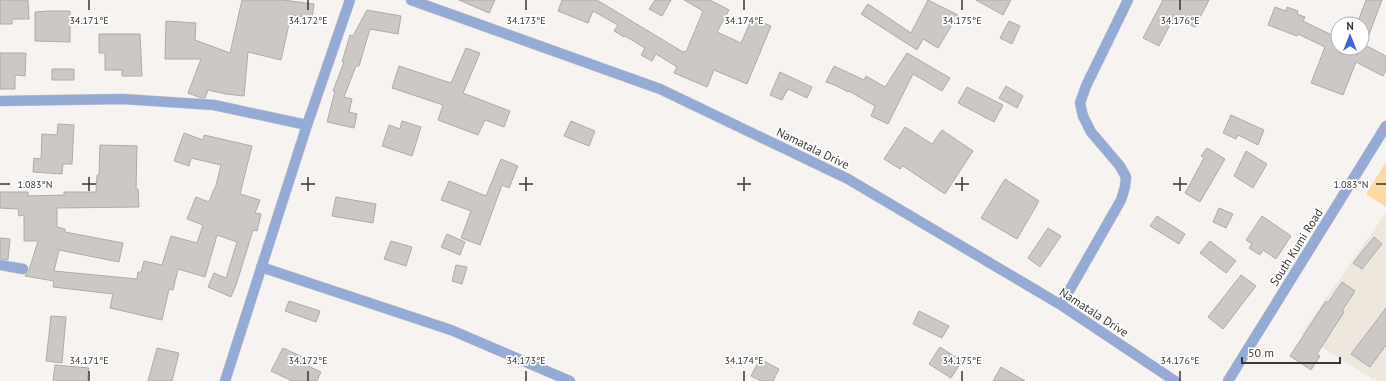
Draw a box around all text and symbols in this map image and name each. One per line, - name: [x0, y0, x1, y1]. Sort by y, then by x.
- text: 34.171°E: [70, 14, 109, 27]
- text: 34.172°E: [289, 14, 328, 27]
- text: 34.173°E: [507, 14, 546, 27]
- text: 34.174°E: [725, 14, 764, 27]
- text: 34.175°E: [943, 14, 982, 27]
- text: 34.176°E: [1161, 14, 1200, 27]
- north arrow: [1330, 16, 1370, 56]
- text: N: [1346, 19, 1354, 33]
- street label: Namatala Drive: [774, 124, 852, 172]
- text: 1.083°N: [18, 178, 52, 191]
- text: 1.083°N: [1334, 178, 1368, 191]
- street label: South Kumi Road: [1266, 206, 1326, 288]
- street label: Namatala Drive: [1057, 284, 1131, 340]
- scale bar: [1242, 339, 1340, 365]
- text: 50 m: [1248, 345, 1274, 360]
- text: 34.171°E: [70, 354, 109, 367]
- text: 34.172°E: [289, 354, 328, 367]
- text: 34.173°E: [507, 354, 546, 367]
- text: 34.174°E: [725, 354, 764, 367]
- text: 34.175°E: [943, 354, 982, 367]
- text: 34.176°E: [1161, 354, 1200, 367]

